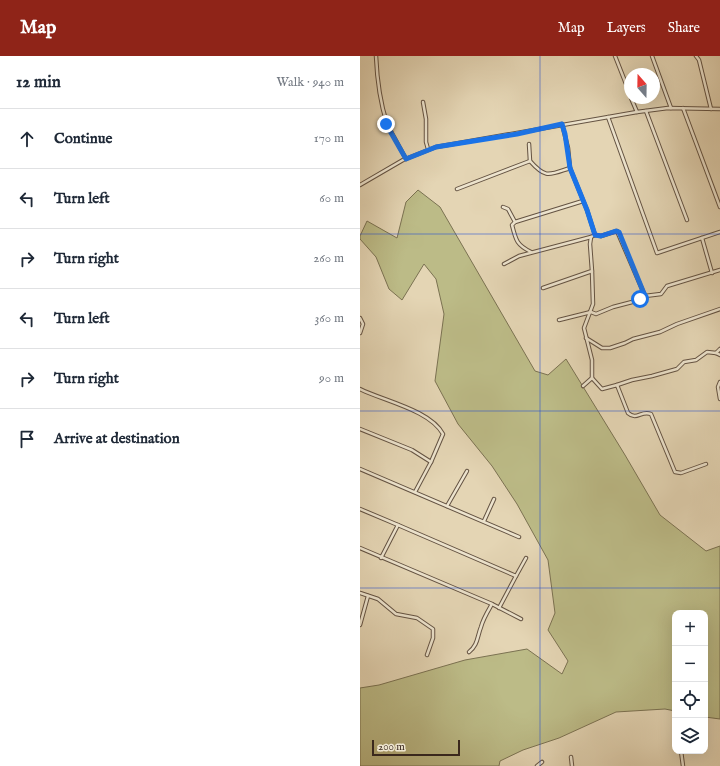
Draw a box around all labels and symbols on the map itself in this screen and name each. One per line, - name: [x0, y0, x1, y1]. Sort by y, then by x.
- north arrow: [624, 68, 660, 104]
- route end: [377, 115, 395, 133]
- route start: [631, 290, 649, 308]
- scale bar: [372, 738, 460, 757]

